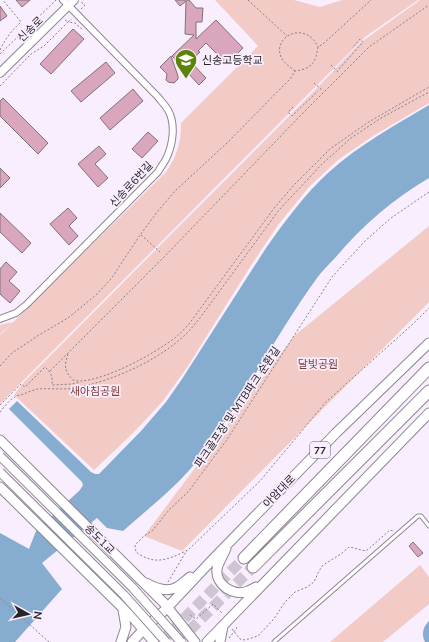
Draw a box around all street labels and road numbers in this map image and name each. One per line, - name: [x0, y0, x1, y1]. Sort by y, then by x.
- street label: 신송로: [14, 13, 46, 45]
- street label: 신송로6번길: [106, 158, 156, 210]
- street label: 파크골프장 및 MTB파크 순환길: [191, 344, 284, 471]
- road number: 77: [310, 442, 330, 458]
- street label: 아암대로: [260, 472, 299, 511]
- street label: 송도1교: [81, 521, 118, 558]

